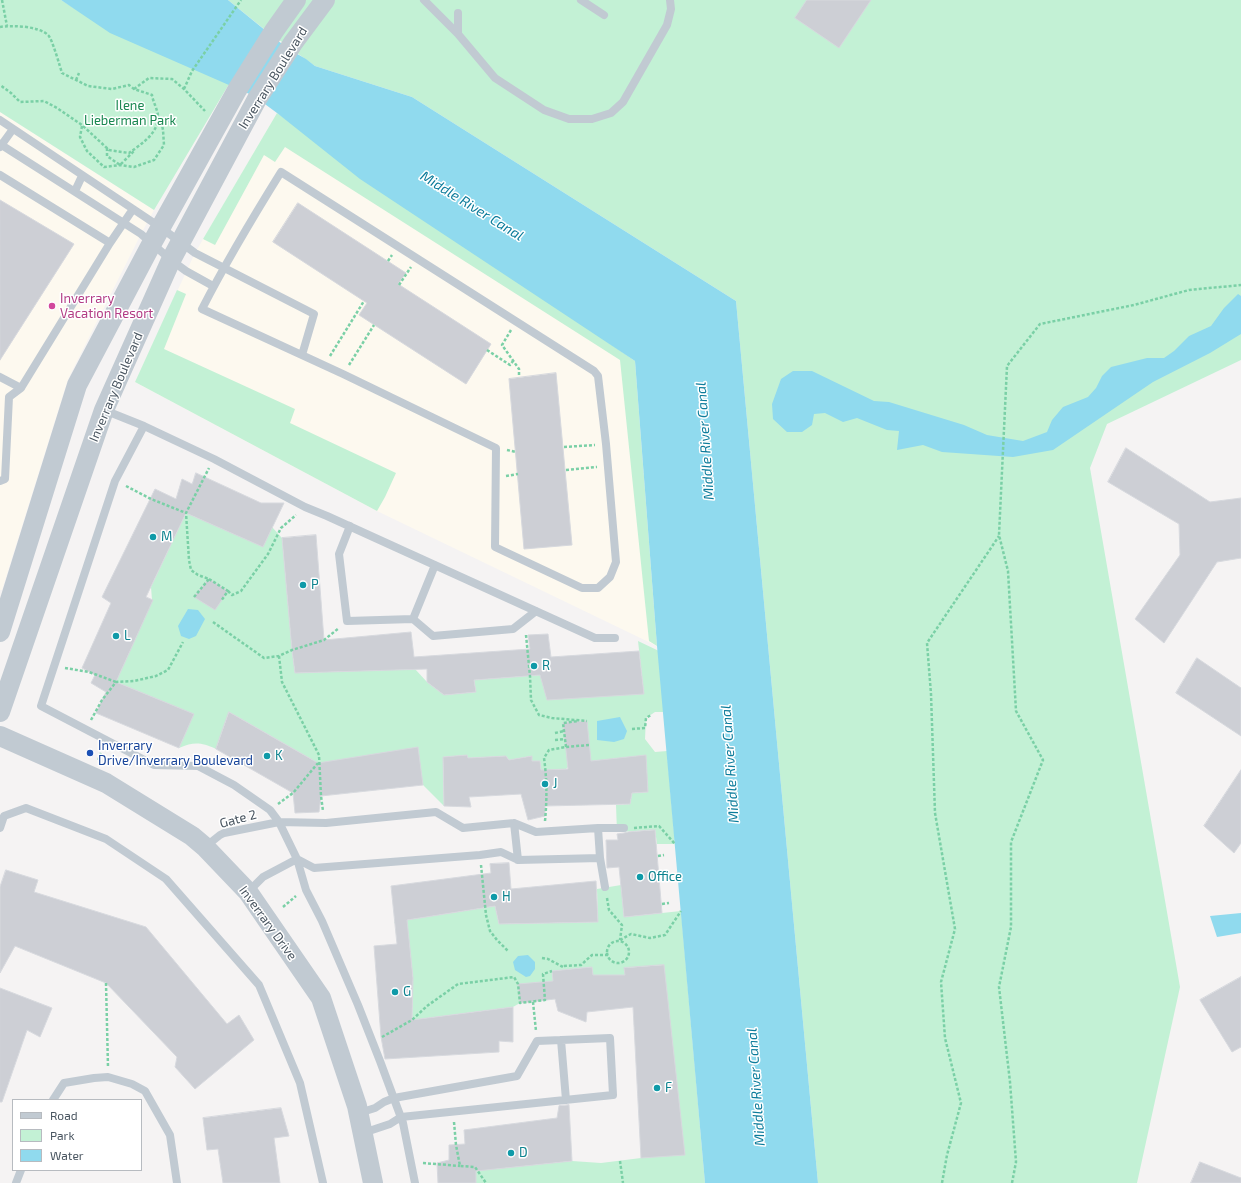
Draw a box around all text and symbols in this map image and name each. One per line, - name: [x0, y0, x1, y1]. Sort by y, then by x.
- street label: Inverrary Boulevard: [235, 24, 311, 132]
- park label: Ilene Lieberman Park: [84, 98, 176, 129]
- water label: Middle River Canal: [417, 168, 527, 244]
- place label: Inverrary Vacation Resort: [60, 291, 153, 322]
- marker: Inverrary Vacation Resort: [47, 301, 57, 311]
- street label: Inverrary Boulevard: [86, 330, 146, 444]
- water label: Middle River Canal: [692, 381, 718, 501]
- place label: M: [161, 529, 172, 545]
- marker: M: [148, 532, 158, 542]
- place label: P: [311, 577, 319, 593]
- marker: P: [298, 580, 308, 590]
- place label: L: [124, 628, 131, 644]
- marker: L: [111, 631, 121, 641]
- place label: R: [542, 658, 550, 674]
- marker: R: [529, 661, 539, 671]
- water label: Middle River Canal: [717, 704, 743, 824]
- place label: Inverrary Drive/Inverrary Boulevard: [98, 738, 253, 769]
- marker: Inverrary Drive/Inverrary Boulevard: [85, 748, 95, 758]
- place label: K: [275, 748, 283, 764]
- marker: K: [262, 751, 272, 761]
- place label: J: [553, 776, 557, 792]
- marker: J: [540, 779, 550, 789]
- street label: Gate 2: [218, 807, 258, 831]
- place label: Office: [648, 869, 682, 885]
- marker: Office: [635, 872, 645, 882]
- street label: Inverrary Drive: [236, 883, 300, 963]
- place label: H: [502, 889, 511, 905]
- marker: H: [489, 892, 499, 902]
- place label: G: [403, 984, 411, 1000]
- marker: G: [390, 987, 400, 997]
- water label: Middle River Canal: [743, 1027, 769, 1147]
- place label: F: [665, 1080, 672, 1096]
- marker: F: [652, 1083, 662, 1093]
- legend: [12, 1099, 142, 1171]
- text: Road: [50, 1108, 78, 1122]
- text: Park: [50, 1128, 75, 1142]
- place label: D: [519, 1145, 528, 1161]
- text: Water: [50, 1148, 84, 1162]
- marker: D: [506, 1148, 516, 1158]

